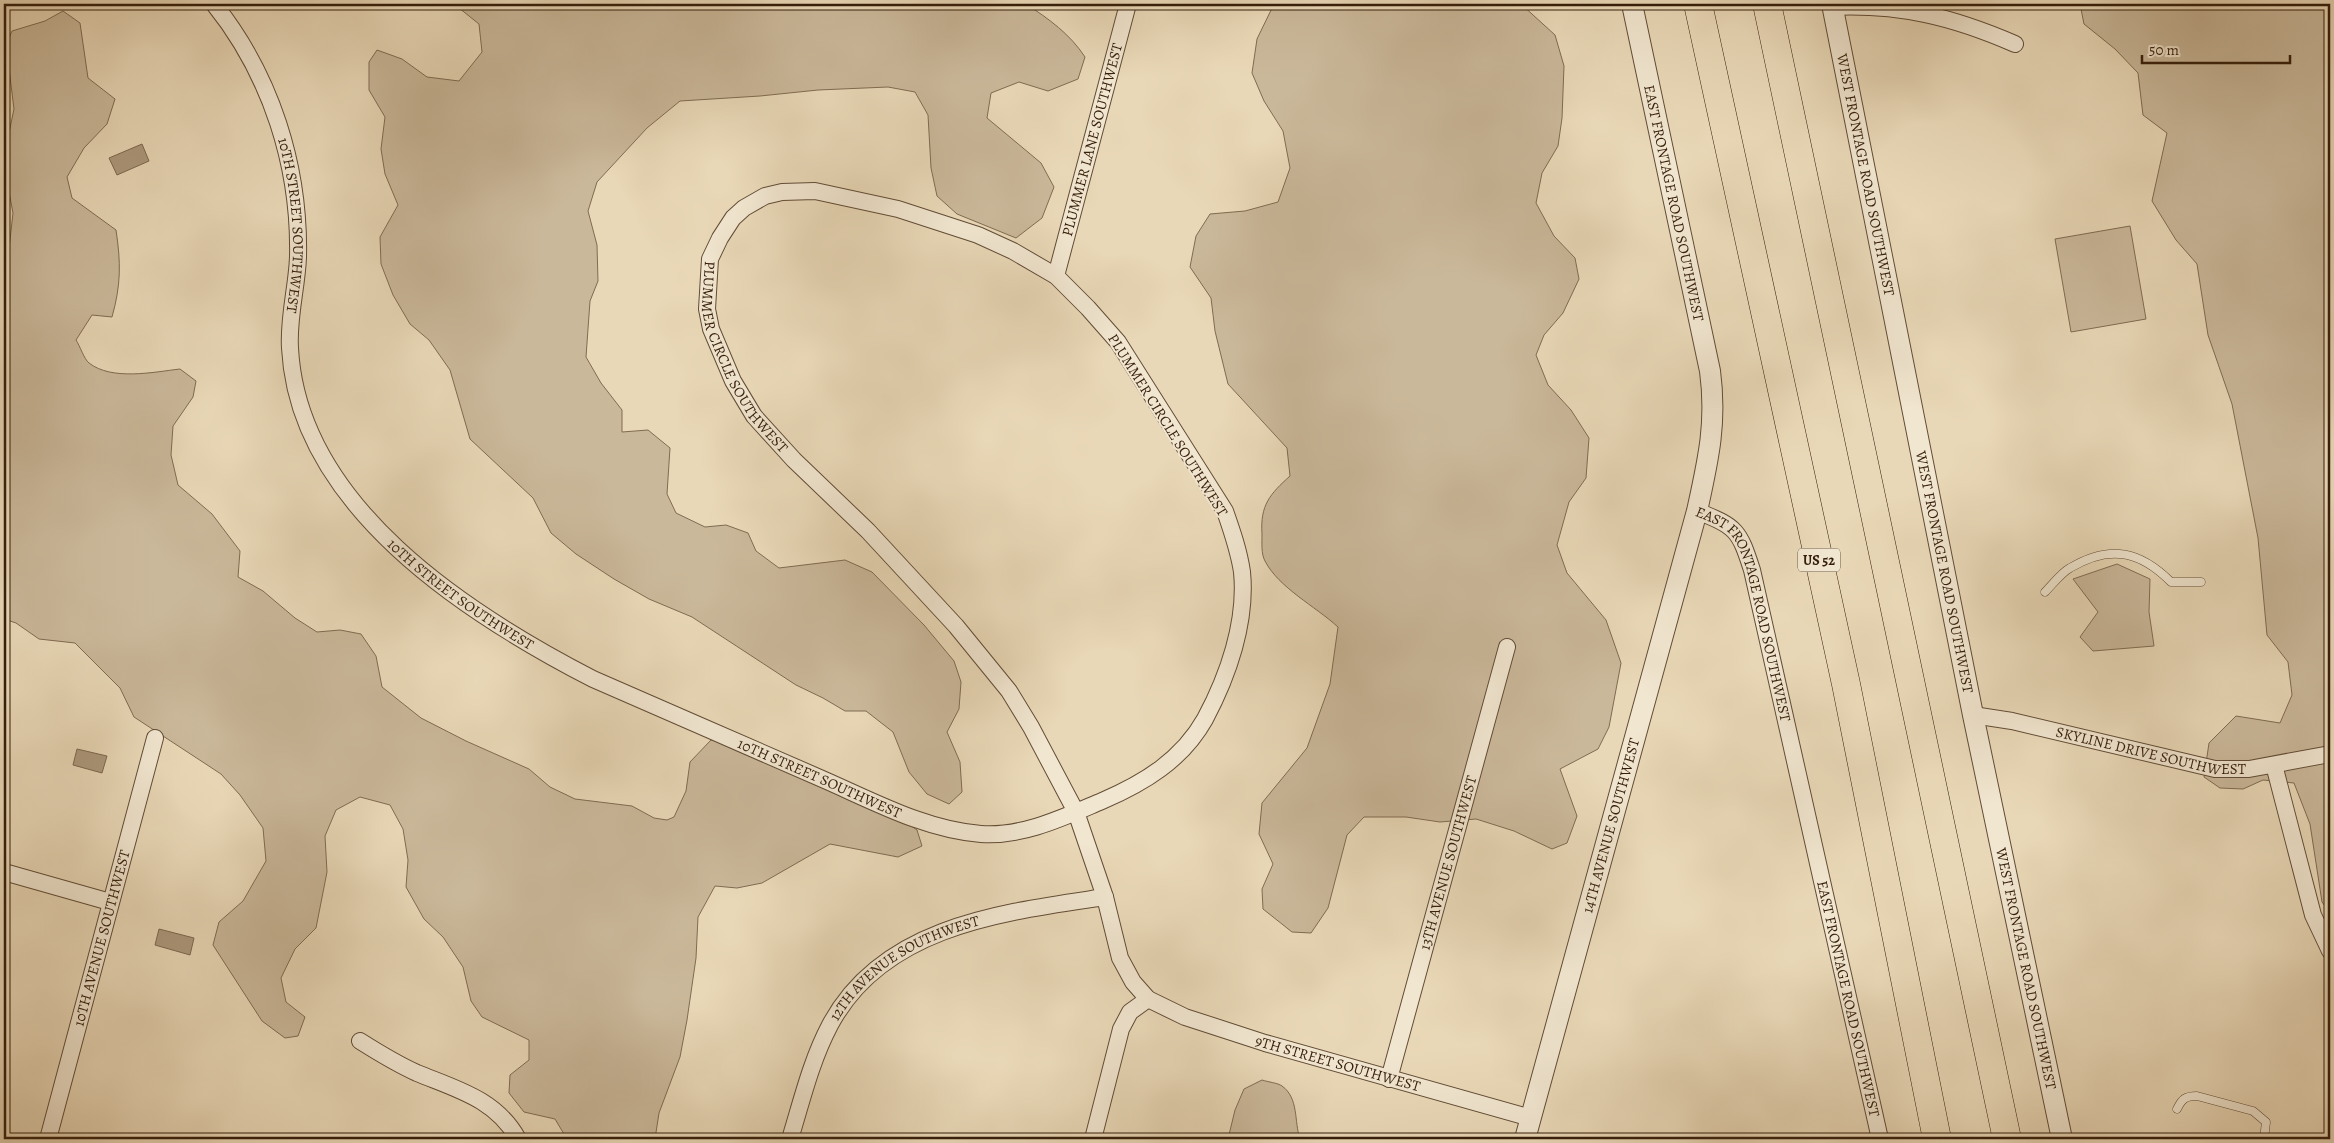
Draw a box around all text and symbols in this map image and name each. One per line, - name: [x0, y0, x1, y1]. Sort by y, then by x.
- scale bar: [2142, 32, 2289, 64]
- street label: PLUMMER LANE SOUTHWEST: [1057, 40, 1127, 238]
- text: 50 m: [2149, 40, 2179, 60]
- street label: WEST FRONTAGE ROAD SOUTHWEST: [1832, 51, 1900, 298]
- street label: EAST FRONTAGE ROAD SOUTHWEST: [1639, 83, 1709, 324]
- street label: 10TH STREET SOUTHWEST: [273, 135, 308, 315]
- street label: PLUMMER CIRCLE SOUTHWEST: [697, 260, 793, 458]
- street label: PLUMMER CIRCLE SOUTHWEST: [1103, 330, 1233, 521]
- street label: WEST FRONTAGE ROAD SOUTHWEST: [1911, 448, 1979, 696]
- street label: EAST FRONTAGE ROAD SOUTHWEST: [1693, 502, 1796, 724]
- street label: 10TH STREET SOUTHWEST: [383, 534, 538, 655]
- road number: US 52: [1798, 548, 1840, 572]
- street label: SKYLINE DRIVE SOUTHWEST: [2054, 722, 2247, 780]
- street label: 10TH STREET SOUTHWEST: [735, 733, 905, 823]
- street label: 14TH AVENUE SOUTHWEST: [1577, 735, 1645, 915]
- street label: 13TH AVENUE SOUTHWEST: [1415, 773, 1482, 952]
- street label: WEST FRONTAGE ROAD SOUTHWEST: [1991, 845, 2062, 1092]
- street label: 10TH AVENUE SOUTHWEST: [69, 847, 135, 1028]
- street label: EAST FRONTAGE ROAD SOUTHWEST: [1812, 879, 1885, 1119]
- street label: 12TH AVENUE SOUTHWEST: [825, 910, 982, 1024]
- street label: 9TH STREET SOUTHWEST: [1253, 1030, 1423, 1097]

